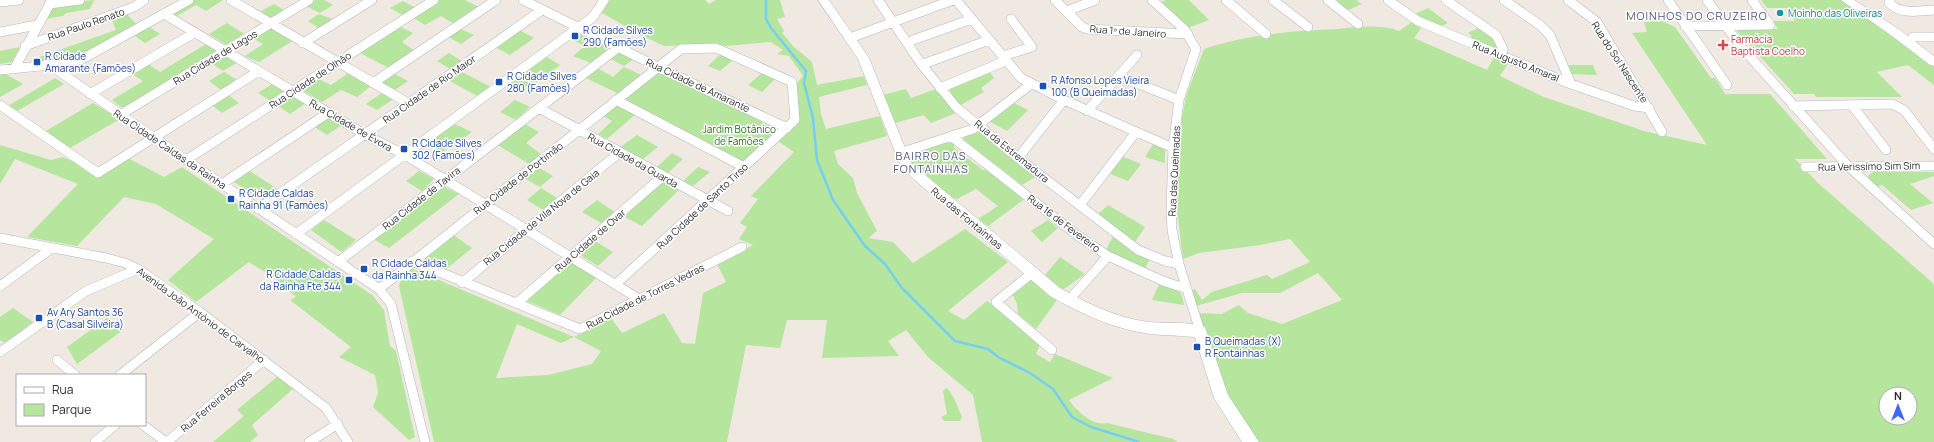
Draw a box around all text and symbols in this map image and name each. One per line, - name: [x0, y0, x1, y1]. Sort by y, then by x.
- street label: Rua Paulo Renato: [46, 4, 126, 44]
- place label: Moinho das Oliveiras: [1788, 6, 1882, 20]
- district label: MOINHOS DO CRUZEIRO: [1626, 8, 1768, 23]
- marker: Moinho das Oliveiras: [1775, 8, 1785, 18]
- street label: Rua do Sol Nascente: [1588, 19, 1652, 106]
- street label: Rua 1º de Janeiro: [1089, 21, 1167, 41]
- place label: R Cidade Silves 290 (Famões): [583, 23, 653, 49]
- street label: Rua Cidade de Lagos: [170, 26, 260, 88]
- marker: R Cidade Silves 290 (Famões): [570, 31, 580, 41]
- place label: Farmácia Baptista Coelho: [1731, 32, 1805, 58]
- street label: Rua Augusto Amaral: [1470, 37, 1562, 85]
- marker: Farmácia Baptista Coelho: [1718, 40, 1728, 50]
- street label: Rua Cidade de Olhão: [266, 48, 354, 112]
- place label: R Cidade Amarante (Famões): [45, 49, 136, 75]
- street label: Rua Cidade de Rio Maior: [380, 51, 479, 126]
- street label: Rua Cidade de Amarante: [644, 55, 752, 115]
- marker: R Cidade Amarante (Famões): [32, 57, 42, 67]
- place label: R Cidade Silves 280 (Famões): [507, 69, 577, 95]
- place label: R Afonso Lopes Vieira 100 (B Queimadas): [1051, 73, 1149, 99]
- marker: R Cidade Silves 280 (Famões): [494, 77, 504, 87]
- marker: R Afonso Lopes Vieira 100 (B Queimadas): [1038, 81, 1048, 91]
- street label: Rua Cidade de Évora: [307, 95, 395, 155]
- street label: Rua Cidade Caldas da Rainha: [111, 106, 229, 192]
- street label: Rua da Estremadura: [972, 117, 1052, 185]
- park label: Jardim Botânico de Famões: [702, 122, 776, 148]
- street label: Rua das Queimadas: [1165, 125, 1183, 217]
- street label: Rua Cidade da Guarda: [585, 129, 681, 191]
- place label: R Cidade Silves 302 (Famões): [412, 136, 482, 162]
- street label: Rua Cidade de Portimão: [470, 139, 566, 217]
- marker: R Cidade Silves 302 (Famões): [399, 144, 409, 154]
- district label: BAIRRO DAS FONTAÍNHAS: [893, 148, 969, 176]
- street label: Rua Verissímo Sim Sim: [1818, 158, 1920, 174]
- street label: Rua Cidade de Santo Tirso: [653, 160, 751, 252]
- street label: Rua Cidade de Tavira: [379, 163, 463, 233]
- street label: Rua Cidade de Vila Nova de Gaia: [480, 166, 602, 268]
- street label: Rua das Fontaínhas: [928, 184, 1006, 252]
- place label: R Cidade Caldas Rainha 91 (Famões): [239, 186, 329, 212]
- street label: Rua 16 de Fevereiro: [1025, 191, 1103, 255]
- marker: R Cidade Caldas Rainha 91 (Famões): [226, 194, 236, 204]
- street label: Rua Cidade de Ovar: [552, 205, 629, 275]
- place label: R Cidade Caldas da Rainha 344: [372, 256, 447, 282]
- street label: Rua Cidade de Torres Vedras: [583, 260, 707, 332]
- street label: Avenida João António de Carvalho: [134, 264, 268, 366]
- marker: R Cidade Caldas da Rainha 344: [359, 264, 369, 274]
- place label: R Cidade Caldas da Rainha Fte 344: [260, 267, 341, 293]
- marker: R Cidade Caldas da Rainha Fte 344: [344, 275, 354, 285]
- place label: Av Ary Santos 36 B (Casal Silveira): [47, 305, 124, 331]
- marker: Av Ary Santos 36 B (Casal Silveira): [34, 313, 44, 323]
- place label: B Queimadas (X) R Fontainhas: [1205, 334, 1282, 360]
- marker: B Queimadas (X) R Fontainhas: [1192, 342, 1202, 352]
- street label: Rua Ferreira Borges: [177, 367, 255, 435]
- legend: [16, 374, 146, 426]
- text: Rua: [52, 381, 73, 398]
- north arrow: [1878, 386, 1918, 426]
- text: N: [1894, 388, 1902, 403]
- text: Parque: [52, 401, 91, 418]

